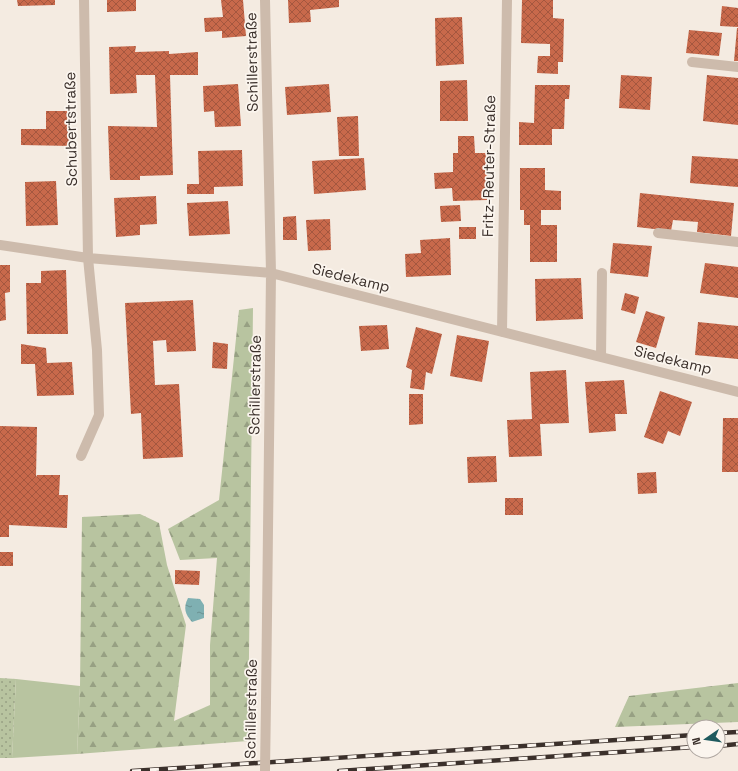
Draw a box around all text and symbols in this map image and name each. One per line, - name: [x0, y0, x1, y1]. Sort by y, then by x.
- street label: Schillerstraße: [241, 12, 262, 112]
- street label: Schubertstraße: [60, 71, 81, 186]
- street label: Fritz-Reuter-Straße: [478, 95, 499, 237]
- street label: Siedekamp: [310, 259, 392, 296]
- street label: Schillerstraße: [244, 335, 265, 435]
- street label: Siedekamp: [632, 341, 714, 378]
- street label: Schillerstraße: [240, 659, 261, 759]
- north arrow: [686, 719, 726, 759]
- text: N: [689, 736, 704, 746]

